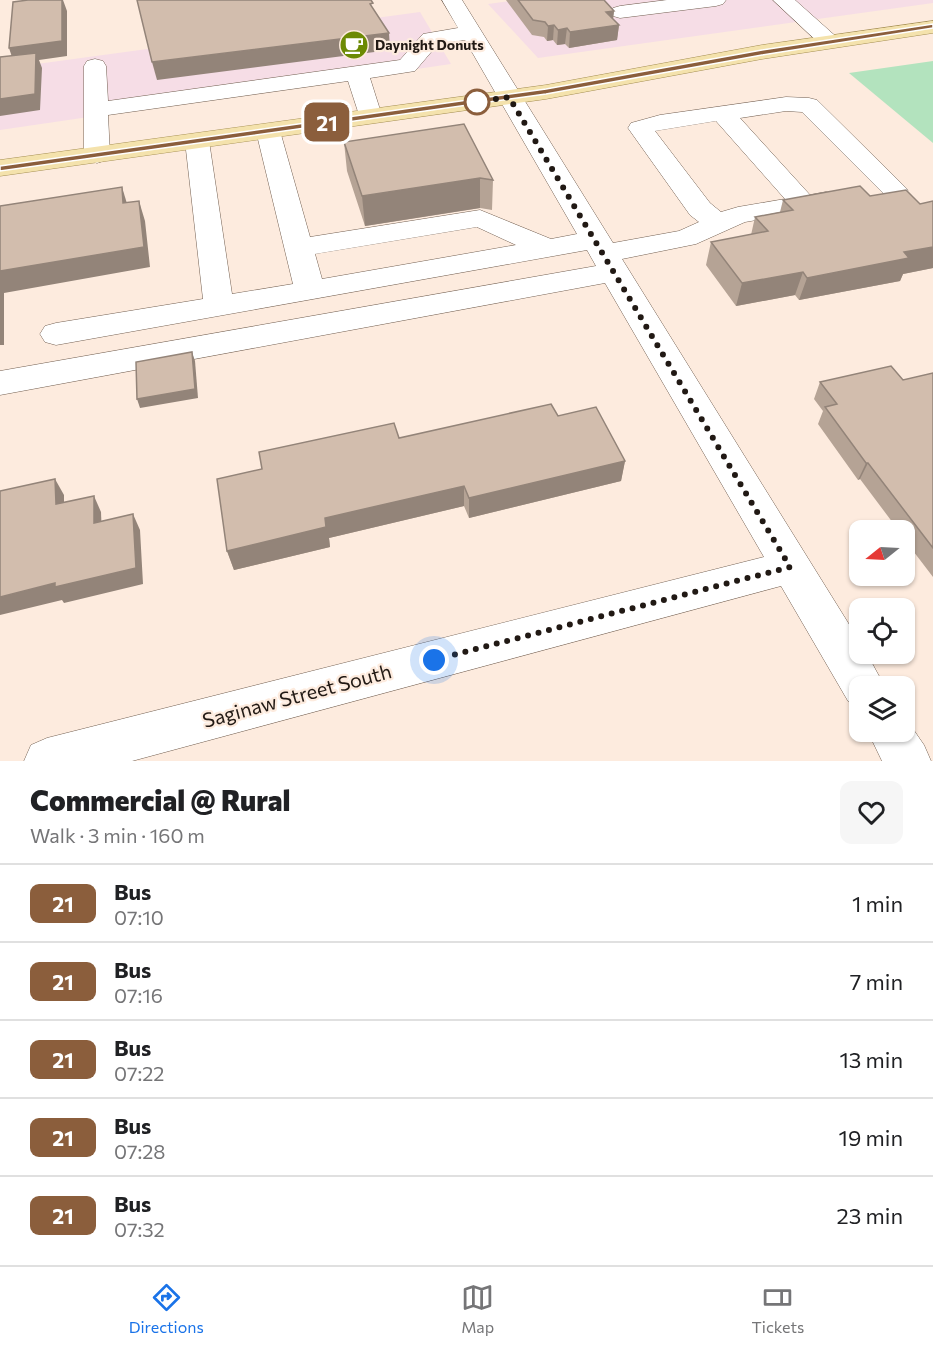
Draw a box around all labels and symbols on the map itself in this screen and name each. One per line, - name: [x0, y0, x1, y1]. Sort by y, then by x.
- cafe icon: Daynight Donuts: [338, 29, 370, 61]
- place label: Daynight Donuts: [375, 36, 484, 53]
- unlabelled marker: [464, 89, 490, 115]
- line badge: 21: [300, 102, 354, 142]
- north arrow: [849, 520, 915, 586]
- your location: [419, 645, 449, 675]
- street label: Saginaw Street South: [200, 658, 394, 732]

